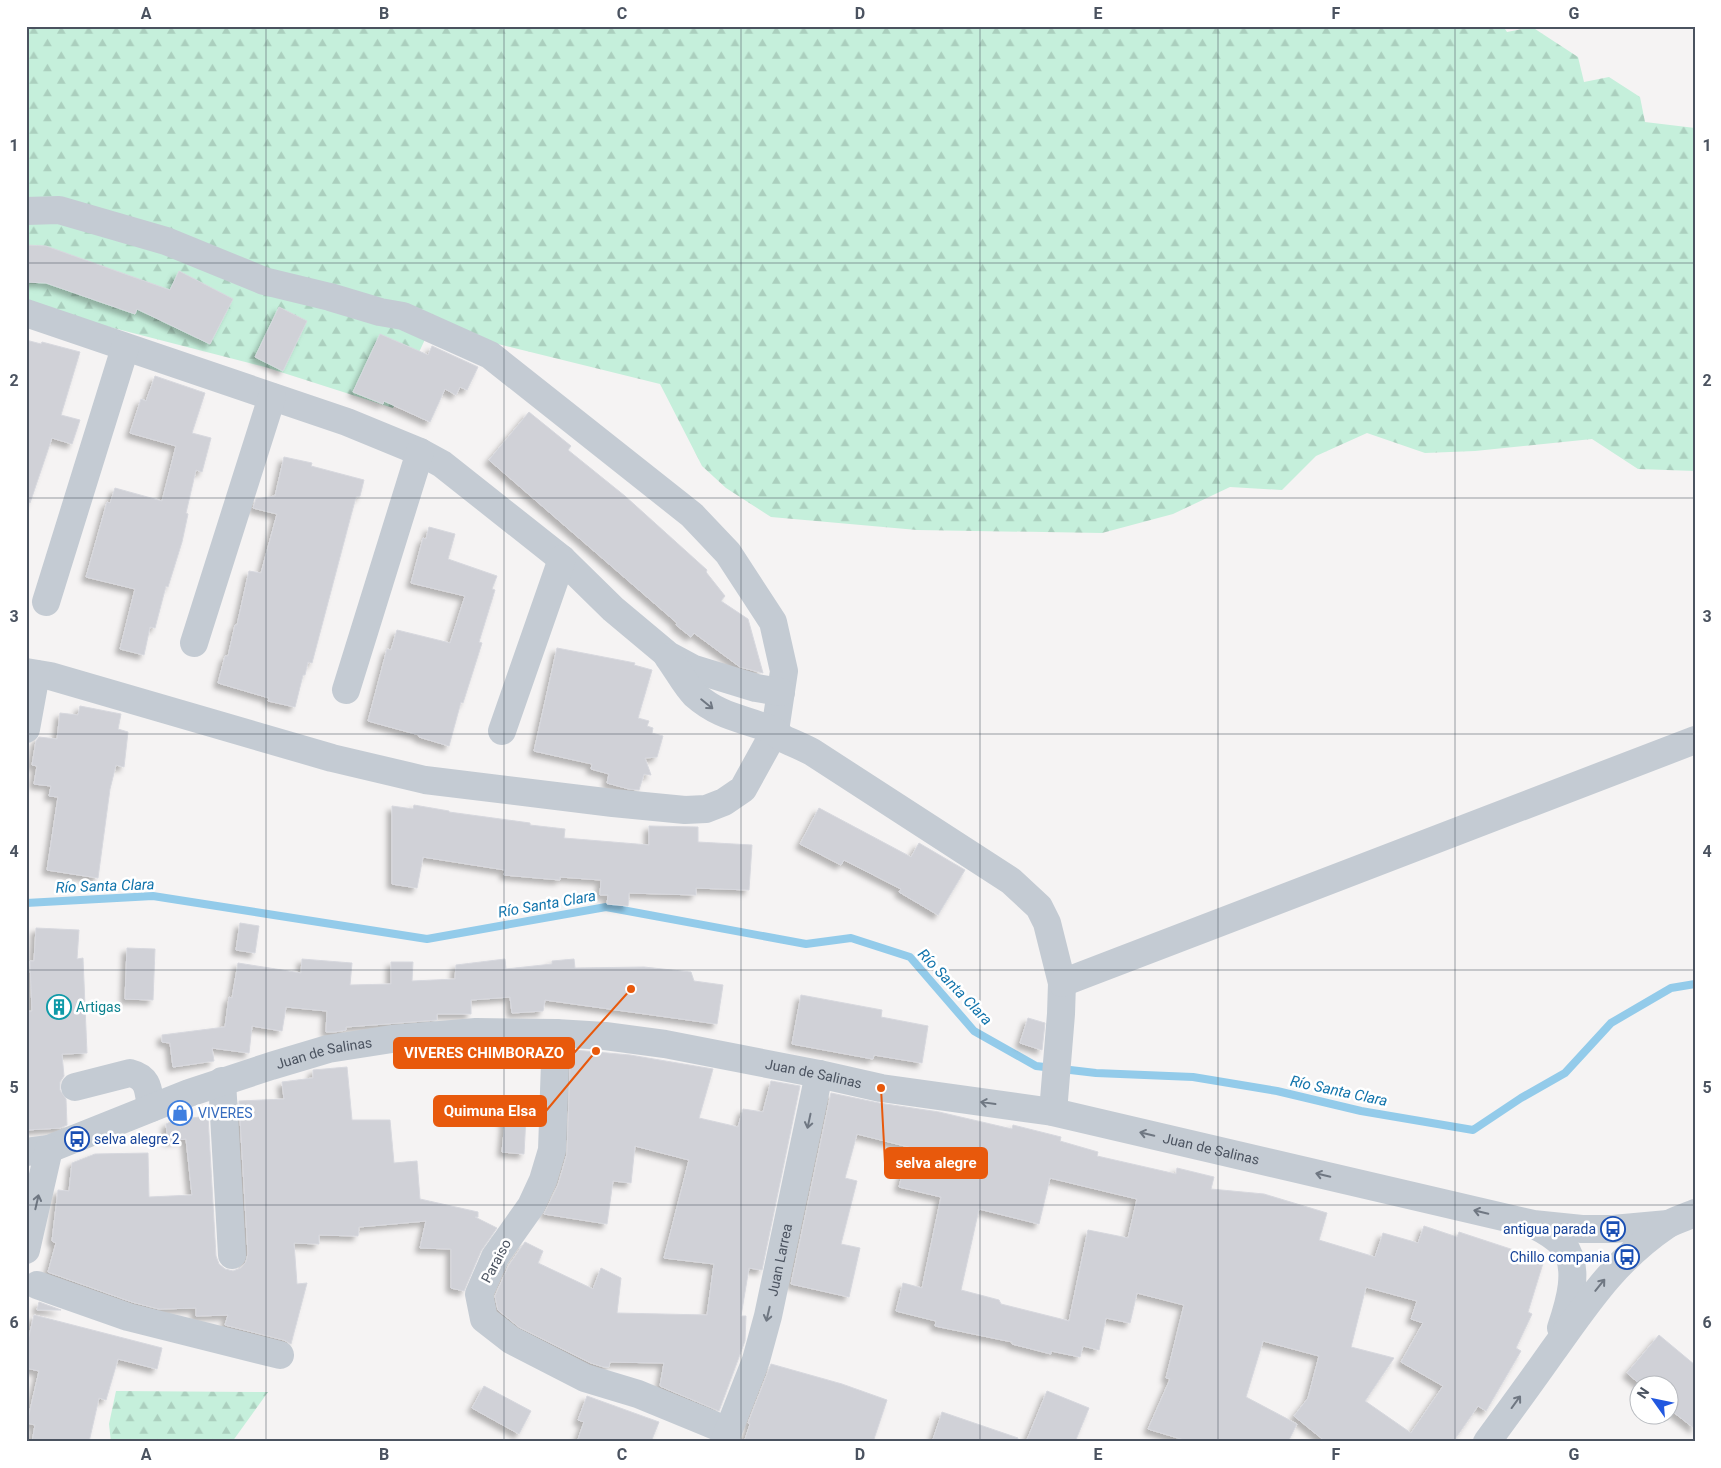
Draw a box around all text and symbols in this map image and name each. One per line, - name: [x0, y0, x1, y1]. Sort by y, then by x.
- text: A: [141, 4, 152, 23]
- text: B: [379, 4, 389, 23]
- text: C: [617, 4, 627, 23]
- text: D: [855, 4, 865, 23]
- text: E: [1094, 4, 1103, 23]
- text: F: [1332, 4, 1341, 23]
- text: G: [1569, 4, 1580, 23]
- text: 1: [9, 136, 19, 155]
- text: 1: [1702, 136, 1712, 155]
- text: 2: [9, 371, 19, 390]
- text: 2: [1702, 371, 1712, 390]
- text: 3: [9, 607, 19, 626]
- text: 3: [1702, 607, 1712, 626]
- one-way arrow: [700, 698, 713, 709]
- text: 4: [9, 842, 19, 861]
- text: 4: [1702, 842, 1712, 861]
- water label: Río Santa Clara: [55, 875, 155, 897]
- water label: Río Santa Clara: [497, 887, 597, 921]
- water label: Río Santa Clara: [914, 945, 996, 1029]
- building icon: Artigas: [46, 994, 72, 1020]
- place label: Artigas: [76, 999, 121, 1015]
- street label: Juan de Salinas: [274, 1034, 373, 1072]
- callout: VIVERES CHIMBORAZO: [394, 1038, 574, 1068]
- text: VIVERES CHIMBORAZO: [404, 1044, 564, 1062]
- street label: Juan de Salinas: [764, 1056, 864, 1091]
- water label: Río Santa Clara: [1289, 1072, 1389, 1110]
- text: 5: [9, 1078, 19, 1097]
- text: 5: [1702, 1078, 1712, 1097]
- callout: Quimuna Elsa: [434, 1096, 546, 1126]
- one-way arrow: [980, 1098, 996, 1108]
- shop icon: VIVERES: [167, 1100, 193, 1126]
- text: Quimuna Elsa: [444, 1102, 536, 1120]
- place label: VIVERES: [198, 1105, 253, 1121]
- one-way arrow: [804, 1113, 813, 1129]
- bus stop icon: selva alegre 2: [64, 1126, 90, 1152]
- one-way arrow: [1140, 1129, 1156, 1138]
- street label: Juan de Salinas: [1161, 1130, 1261, 1168]
- place label: selva alegre 2: [94, 1131, 180, 1147]
- callout: selva alegre: [885, 1148, 987, 1178]
- text: selva alegre: [895, 1154, 977, 1172]
- one-way arrow: [1315, 1170, 1331, 1179]
- one-way arrow: [33, 1195, 42, 1211]
- one-way arrow: [1473, 1207, 1489, 1216]
- bus stop icon: antigua parada: [1600, 1216, 1626, 1242]
- place label: antigua parada: [1503, 1221, 1596, 1237]
- street label: Juan Larrea: [764, 1222, 795, 1298]
- street label: Paraiso: [478, 1236, 514, 1286]
- bus stop icon: Chillo compania: [1614, 1244, 1640, 1270]
- place label: Chillo compania: [1510, 1249, 1610, 1265]
- one-way arrow: [1595, 1279, 1606, 1292]
- one-way arrow: [763, 1306, 772, 1322]
- text: 6: [9, 1313, 19, 1332]
- text: 6: [1702, 1313, 1712, 1332]
- north arrow: [1628, 1376, 1678, 1426]
- text: N: [1634, 1384, 1653, 1401]
- one-way arrow: [1510, 1396, 1521, 1410]
- text: A: [141, 1445, 152, 1464]
- text: B: [379, 1445, 389, 1464]
- text: C: [617, 1445, 627, 1464]
- text: D: [855, 1445, 865, 1464]
- text: E: [1094, 1445, 1103, 1464]
- text: F: [1332, 1445, 1341, 1464]
- text: G: [1569, 1445, 1580, 1464]

